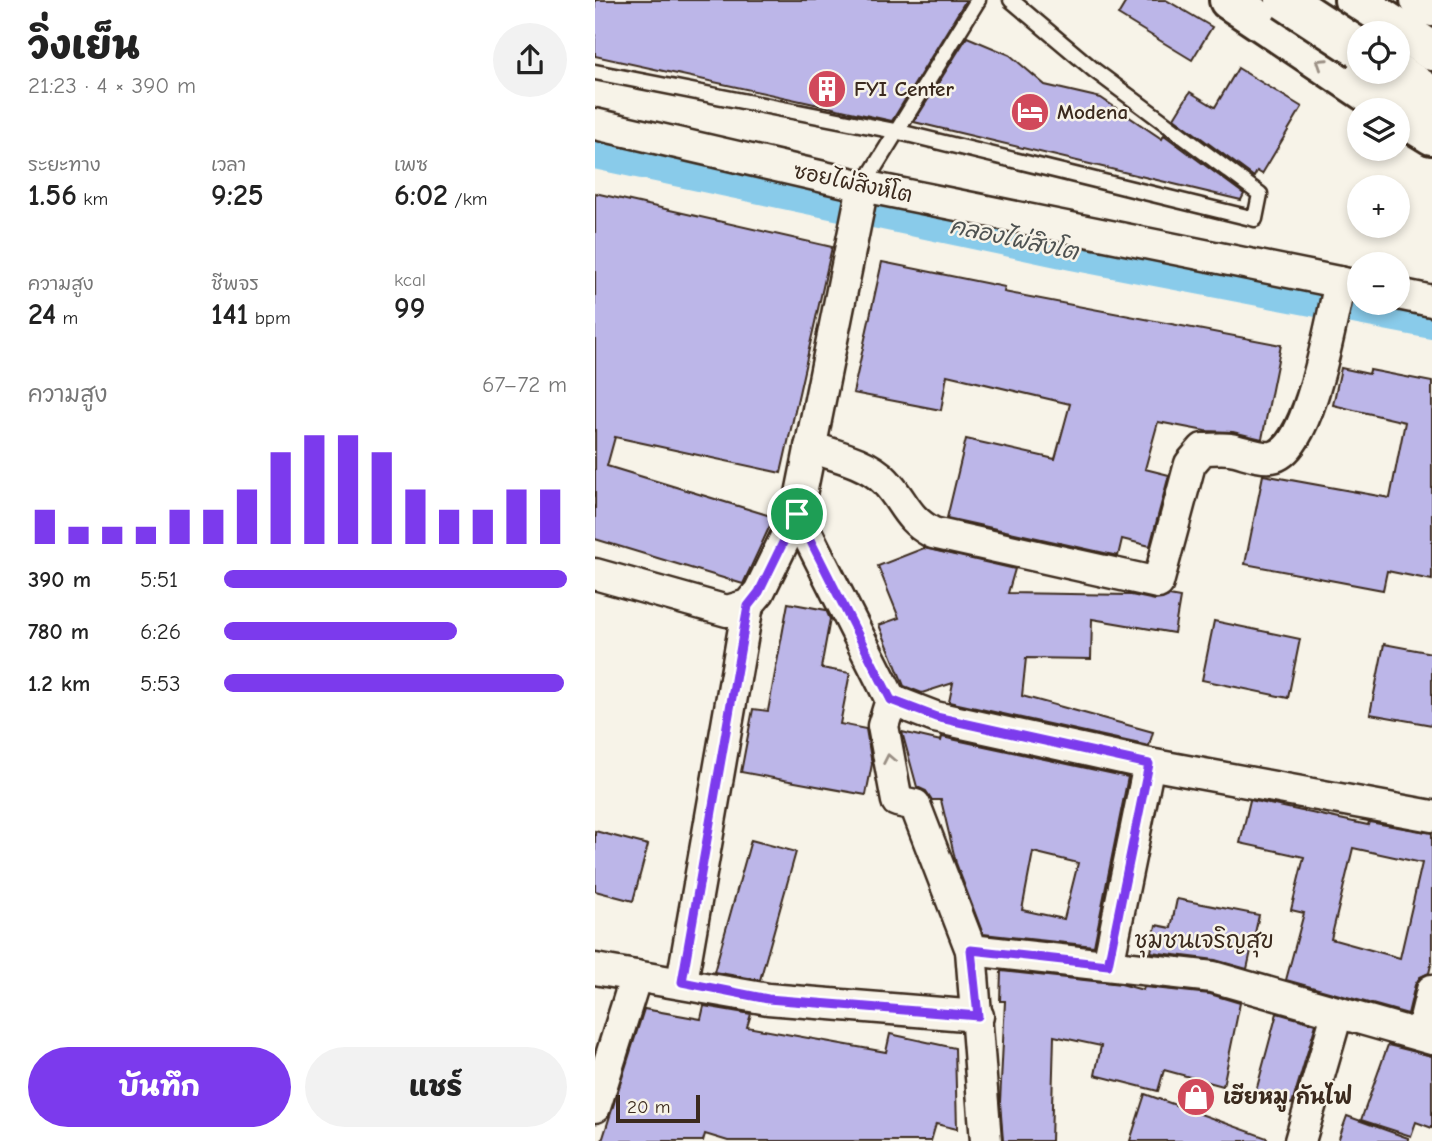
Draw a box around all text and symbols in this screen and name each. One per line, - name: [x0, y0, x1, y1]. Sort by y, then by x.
- map controls: [1347, 21, 1410, 315]
- button: locate: [1347, 21, 1410, 84]
- button: share: [493, 23, 567, 97]
- text: วิ่งเย็น: [28, 24, 140, 68]
- one-way arrow: [1315, 58, 1328, 71]
- building icon: FYI Center: [806, 68, 848, 110]
- text: 21:23 · 4 × 390 m: [28, 72, 196, 99]
- place label: FYI Center: [854, 77, 954, 101]
- hotel icon: Modena: [1009, 91, 1051, 133]
- button: layers: [1347, 98, 1410, 161]
- place label: Modena: [1057, 100, 1128, 124]
- text: ระยะทาง: [28, 154, 101, 176]
- text: เวลา: [211, 154, 246, 176]
- text: เพซ: [394, 154, 428, 176]
- street label: ซอยไผ่สิงห์โต: [791, 158, 915, 207]
- button: +: [1347, 175, 1410, 238]
- text: 1.56: [28, 178, 77, 213]
- text: 9:25: [211, 178, 264, 213]
- text: 6:02: [394, 178, 448, 213]
- text: km: [77, 188, 108, 210]
- text: /km: [448, 188, 488, 210]
- water label: คลองไผ่สิงโต: [947, 210, 1083, 266]
- button: −: [1347, 252, 1410, 315]
- text: kcal: [394, 269, 426, 291]
- text: ความสูง: [28, 273, 94, 295]
- text: ชีพจร: [211, 273, 259, 295]
- text: 99: [394, 291, 425, 326]
- text: 24: [28, 297, 56, 332]
- text: 141: [211, 297, 248, 332]
- text: m: [56, 307, 78, 329]
- text: bpm: [248, 307, 291, 329]
- text: 67–72 m: [482, 371, 567, 398]
- text: ความสูง: [28, 381, 107, 408]
- pin: [767, 484, 827, 544]
- icon: arrive: [778, 495, 816, 533]
- text: 390 m: [28, 566, 91, 593]
- text: 5:51: [140, 566, 178, 593]
- text: 780 m: [28, 618, 89, 645]
- text: 6:26: [140, 618, 181, 645]
- text: 1.2 km: [28, 670, 90, 697]
- text: 5:53: [140, 670, 181, 697]
- one-way arrow: [882, 753, 897, 765]
- district label: ชุมชนเจริญสุข: [1134, 926, 1274, 958]
- button: บันทึก: [28, 1047, 291, 1127]
- button: แชร์: [305, 1047, 567, 1127]
- shop icon: เฮียหมู กันไฟ: [1175, 1076, 1217, 1118]
- place label: เฮียหมู กันไฟ: [1223, 1082, 1352, 1112]
- scale bar: [616, 1092, 700, 1124]
- text: 20 m: [627, 1096, 671, 1118]

